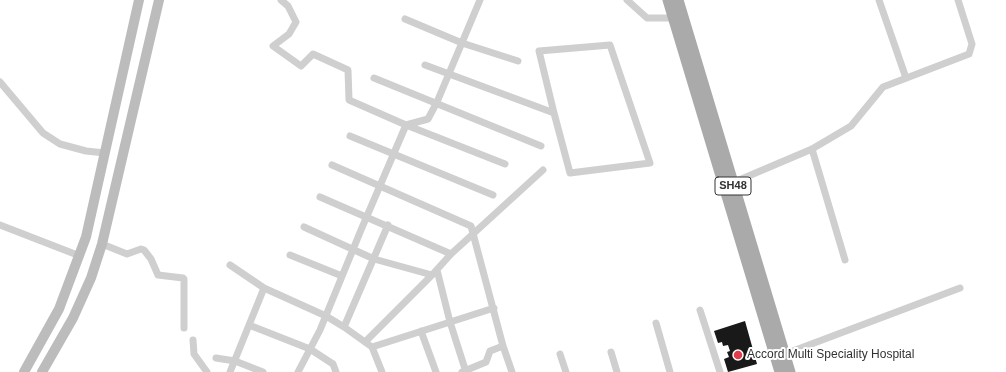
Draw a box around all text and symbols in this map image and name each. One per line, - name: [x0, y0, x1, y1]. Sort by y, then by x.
- road number: SH48: [715, 177, 751, 195]
- place label: Accord Multi Speciality Hospital: [747, 348, 914, 362]
- marker: Accord Multi Speciality Hospital: [732, 349, 744, 361]

